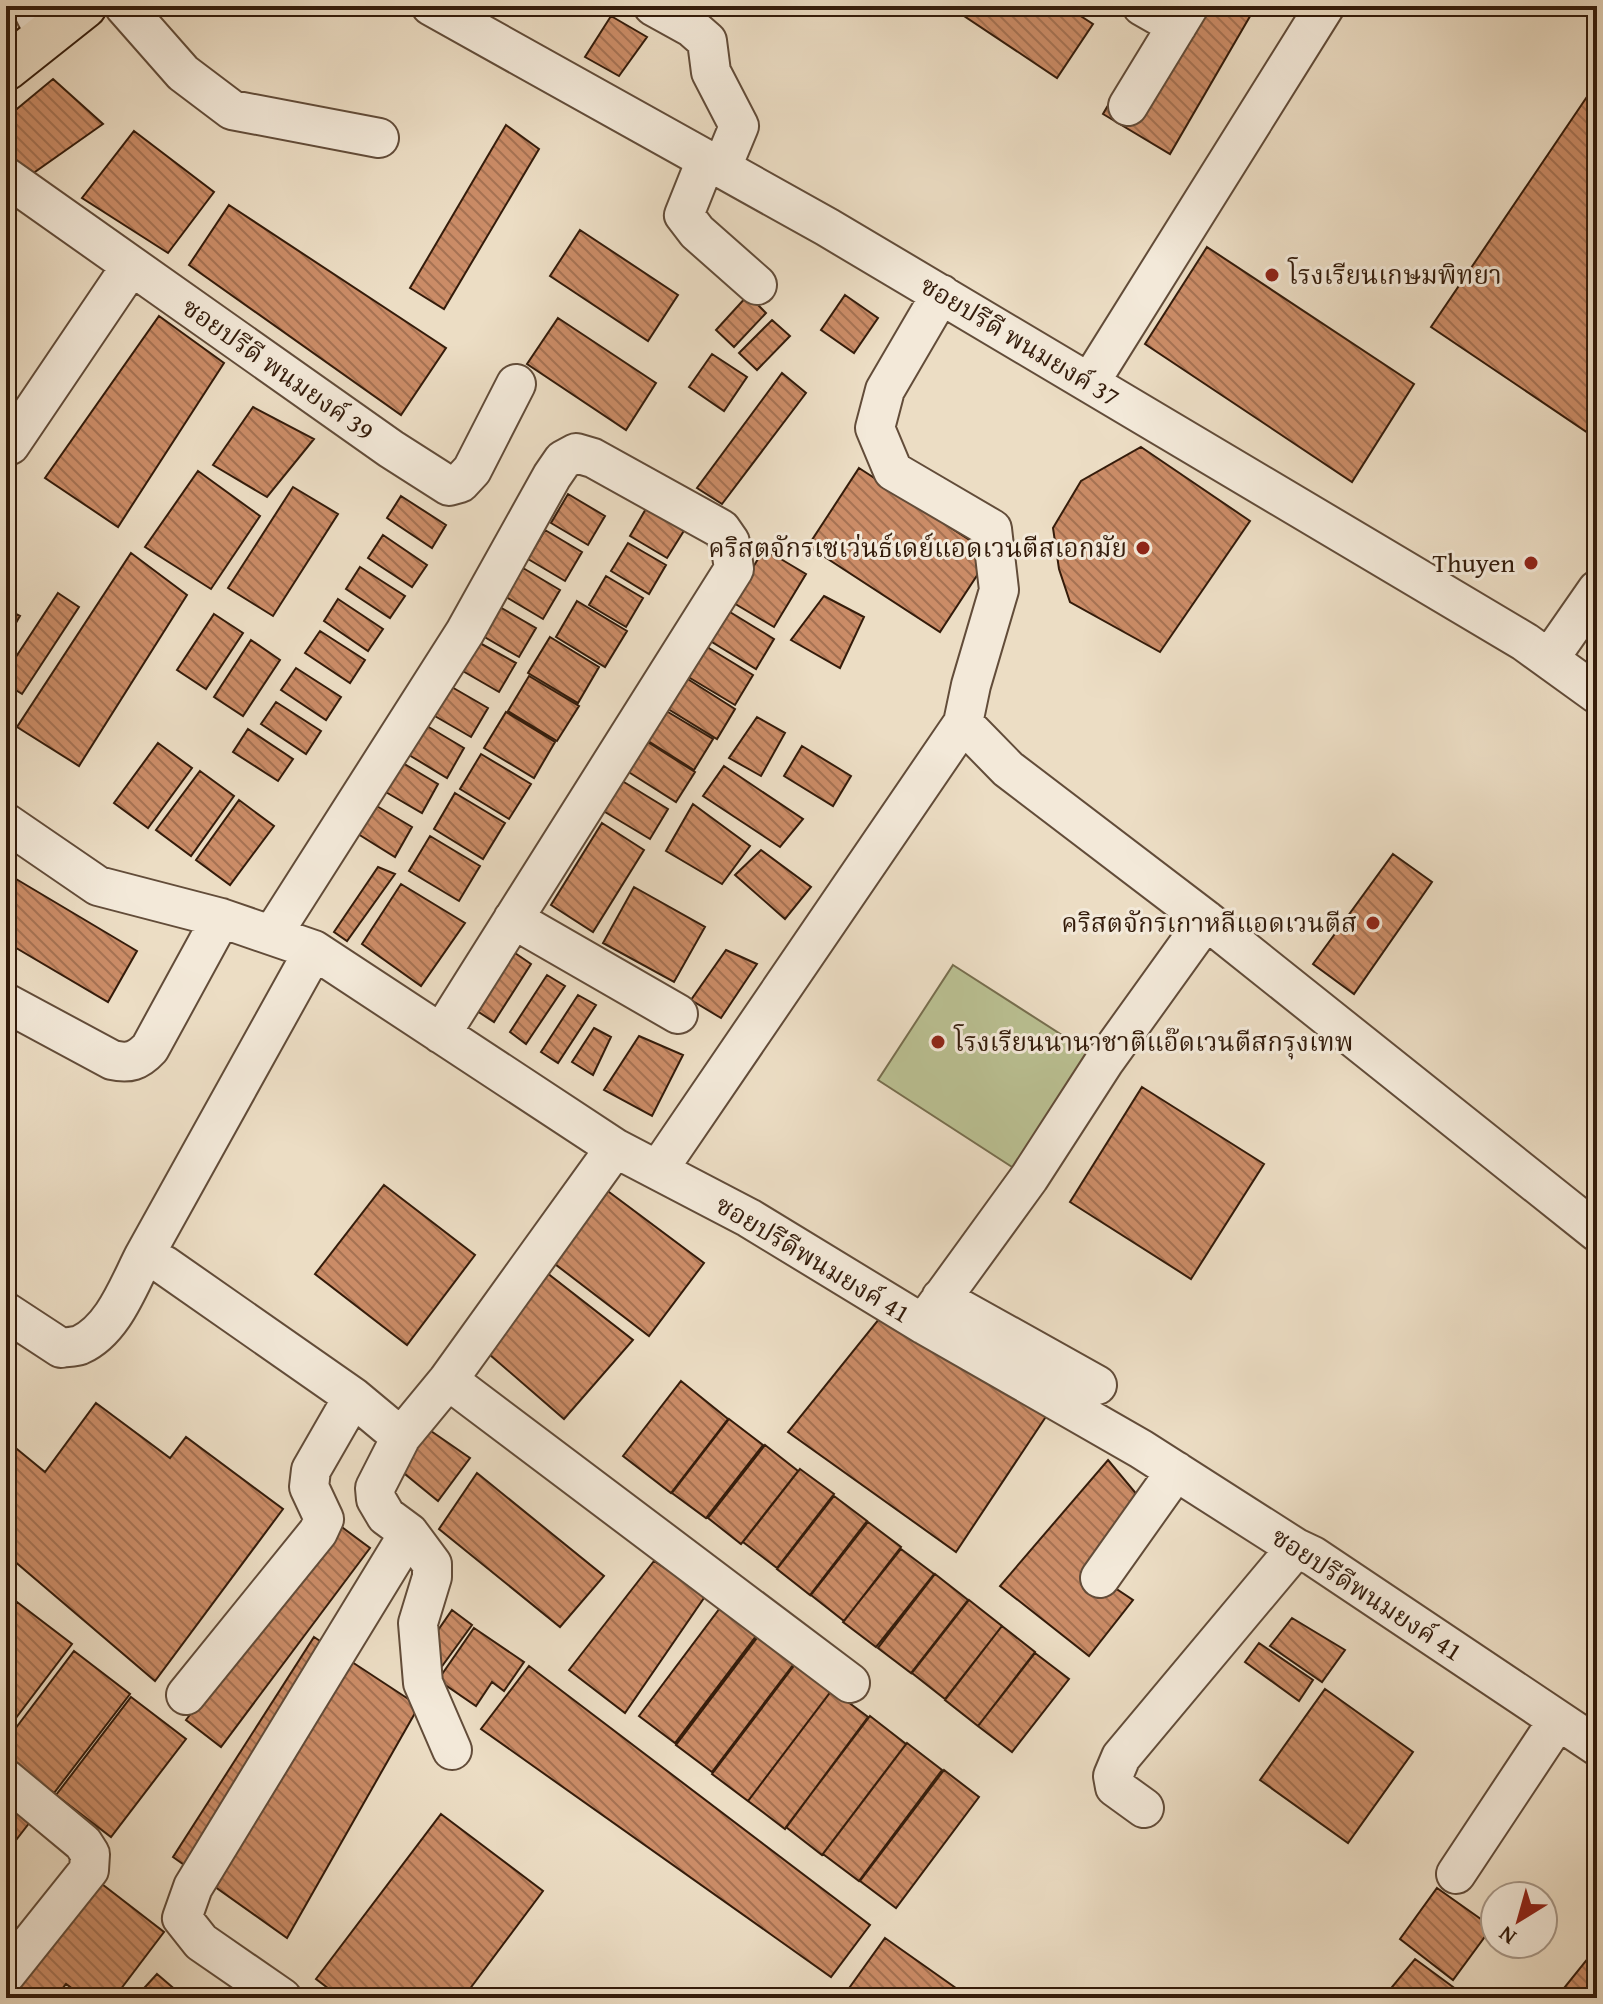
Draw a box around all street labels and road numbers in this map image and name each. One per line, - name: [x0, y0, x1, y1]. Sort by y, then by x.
- street label: ซอยปรีดี พนมยงค์ 37: [913, 265, 1128, 416]
- street label: ซอยปรีดี พนมยงค์ 39: [174, 288, 382, 450]
- street label: ซอยปรีดีพนมยงค์ 41: [708, 1185, 918, 1332]
- street label: ซอยปรีดีพนมยงค์ 41: [1264, 1517, 1471, 1670]

